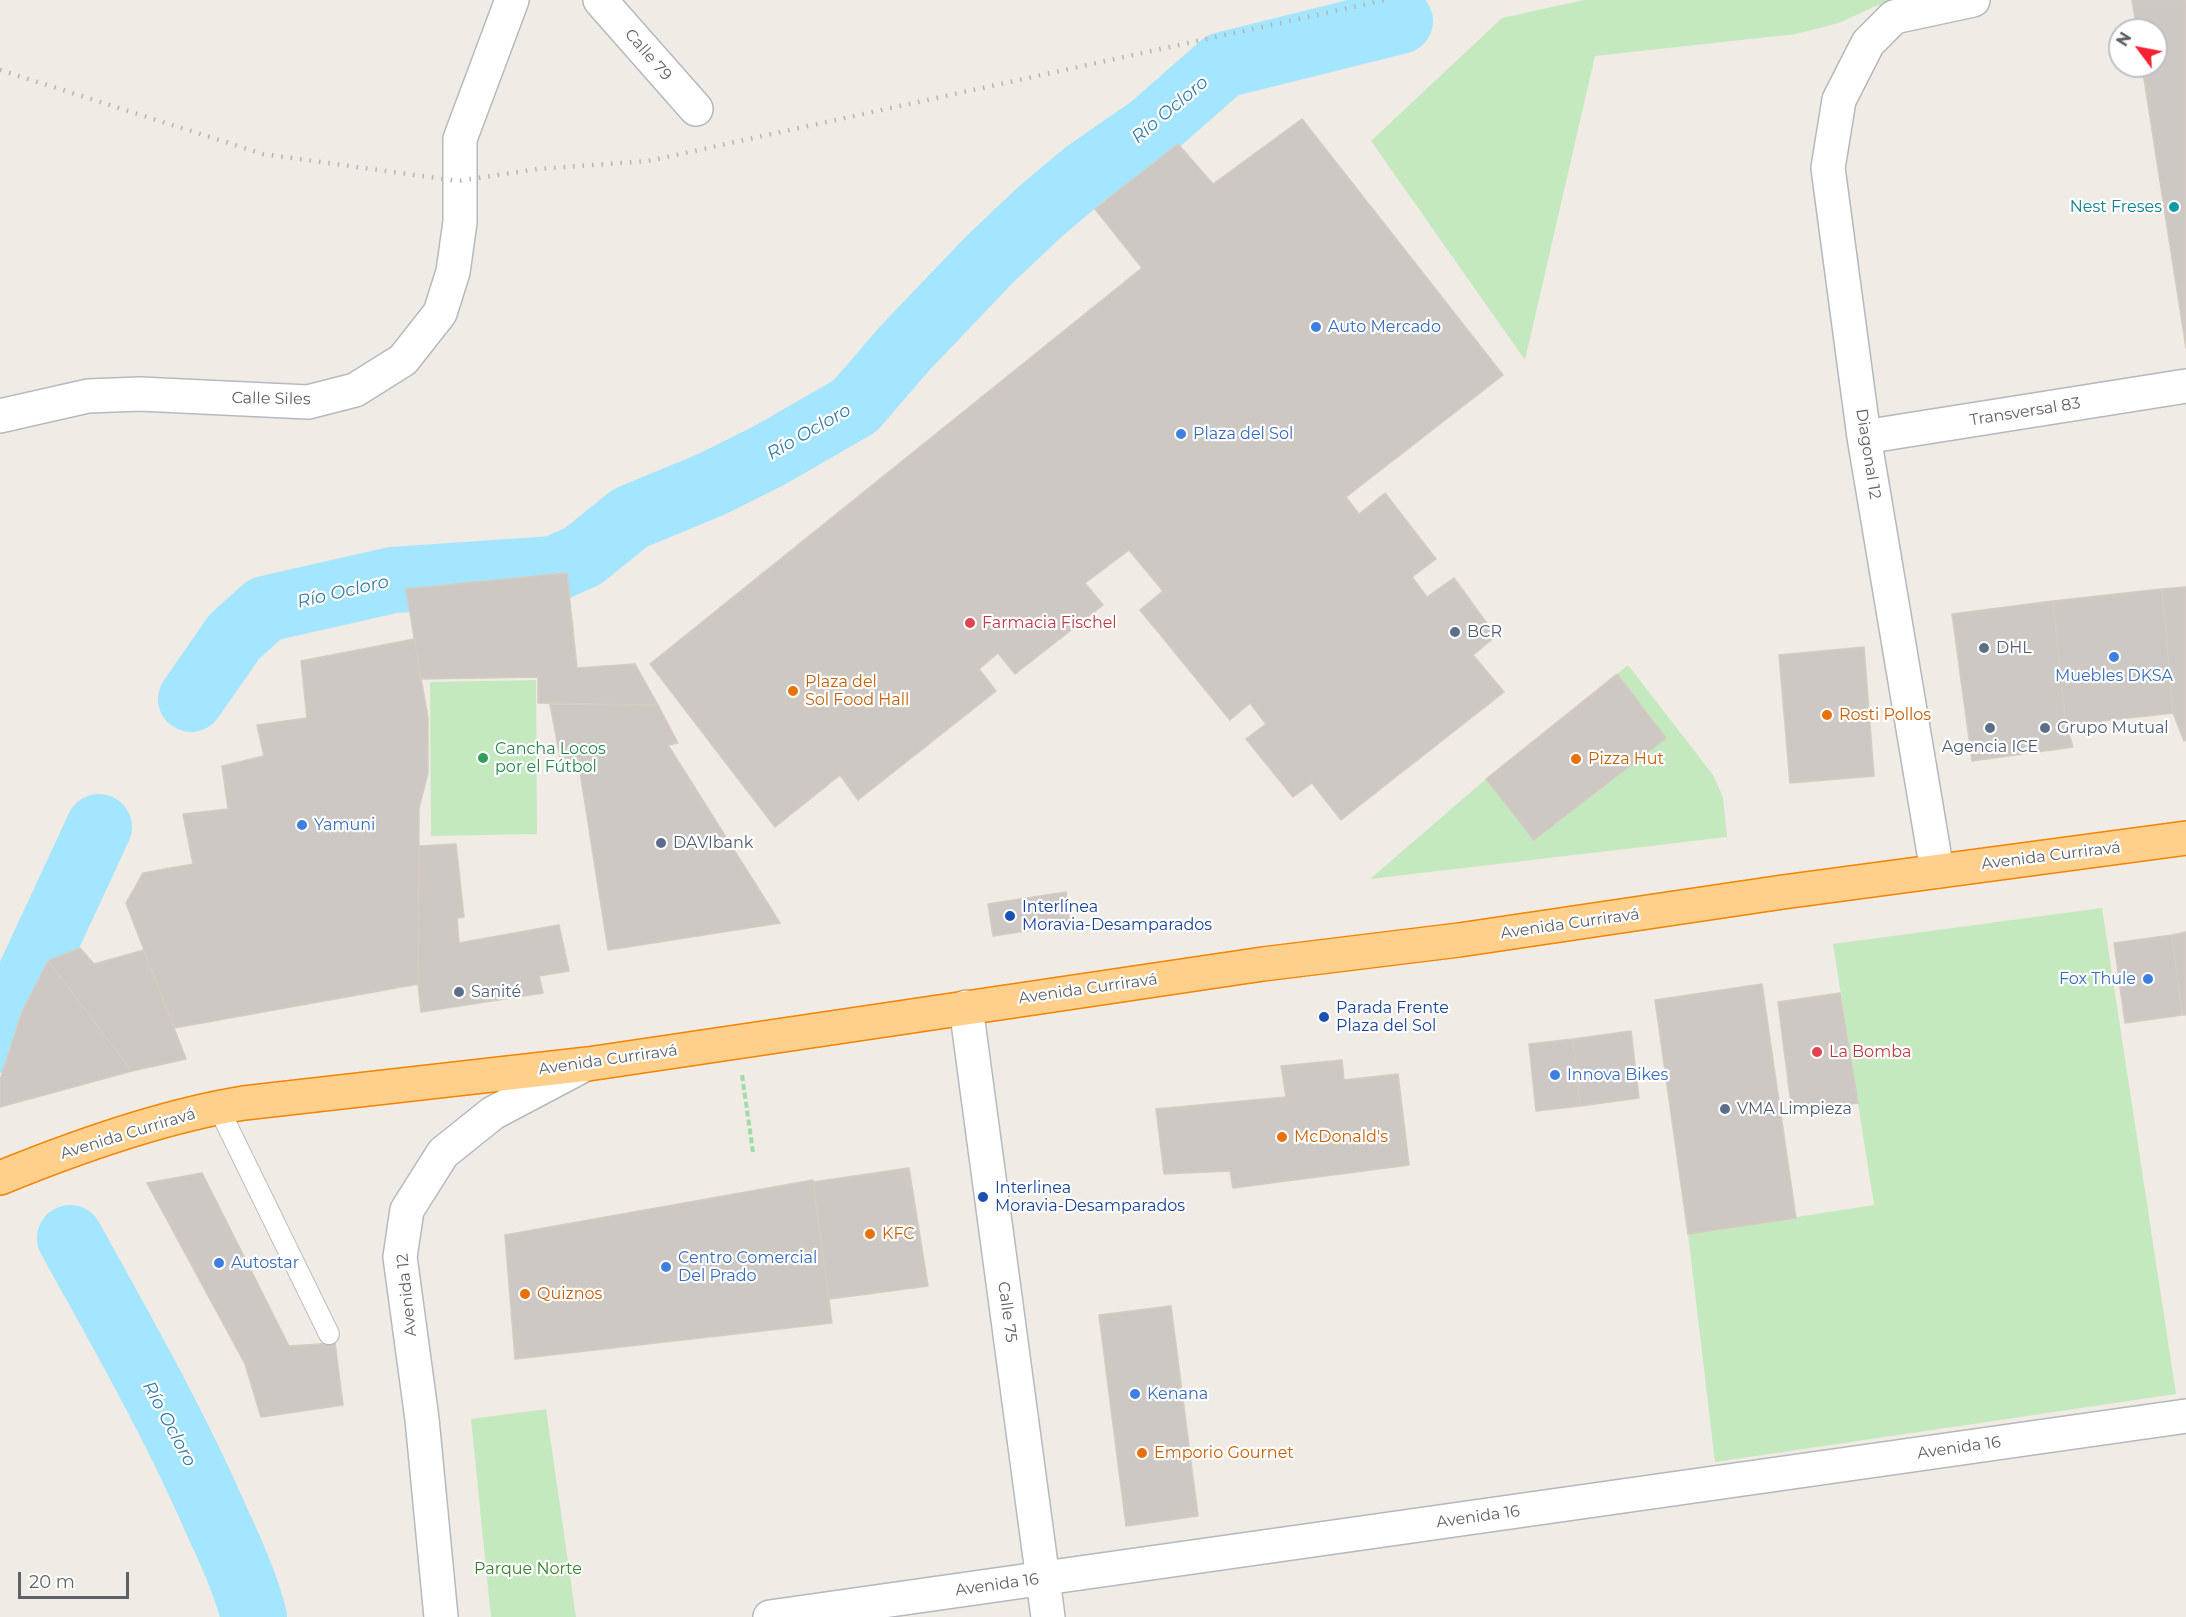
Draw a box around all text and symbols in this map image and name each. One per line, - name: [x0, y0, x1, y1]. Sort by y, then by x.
- north arrow: [2108, 18, 2168, 78]
- street label: Calle 79: [620, 25, 676, 85]
- text: N: [2113, 29, 2135, 50]
- water label: Río Ocloro: [1127, 72, 1213, 148]
- place label: Nest Freses: [2070, 197, 2162, 217]
- marker: Nest Freses: [2167, 200, 2181, 214]
- place label: Auto Mercado: [1328, 317, 1441, 337]
- marker: Auto Mercado: [1309, 320, 1323, 334]
- street label: Calle Siles: [231, 389, 311, 409]
- street label: Transversal 83: [1968, 394, 2082, 430]
- water label: Río Ocloro: [763, 399, 855, 465]
- street label: Diagonal 12: [1851, 407, 1885, 501]
- place label: Plaza del Sol: [1193, 424, 1293, 444]
- marker: Plaza del Sol: [1174, 427, 1188, 441]
- water label: Río Ocloro: [295, 571, 391, 613]
- place label: Farmacia Fischel: [982, 613, 1117, 633]
- marker: Farmacia Fischel: [963, 616, 977, 630]
- place label: BCR: [1467, 622, 1502, 642]
- marker: BCR: [1448, 625, 1462, 639]
- place label: DHL: [1996, 638, 2032, 658]
- marker: DHL: [1977, 641, 1991, 655]
- marker: Muebles DKSA: [2107, 650, 2121, 664]
- place label: Muebles DKSA: [2055, 666, 2173, 686]
- place label: Plaza del Sol Food Hall: [805, 672, 909, 710]
- marker: Plaza del Sol Food Hall: [786, 684, 800, 698]
- place label: Rosti Pollos: [1839, 705, 1931, 725]
- marker: Rosti Pollos: [1820, 708, 1834, 722]
- place label: Grupo Mutual: [2057, 718, 2169, 738]
- marker: Agencia ICE: [1983, 721, 1997, 735]
- marker: Grupo Mutual: [2038, 721, 2052, 735]
- place label: Agencia ICE: [1942, 737, 2038, 757]
- place label: Cancha Locos por el Fútbol: [495, 739, 606, 777]
- place label: Pizza Hut: [1588, 749, 1664, 769]
- marker: Cancha Locos por el Fútbol: [476, 751, 490, 765]
- marker: Pizza Hut: [1569, 752, 1583, 766]
- place label: Yamuni: [314, 815, 375, 835]
- marker: Yamuni: [295, 818, 309, 832]
- place label: DAVIbank: [673, 833, 753, 853]
- marker: DAVIbank: [654, 836, 668, 850]
- street label: Avenida Curriravá: [1980, 838, 2122, 874]
- place label: Interlínea Moravia-Desamparados: [1022, 897, 1212, 935]
- street label: Avenida Curriravá: [1499, 905, 1641, 943]
- marker: Interlínea Moravia-Desamparados: [1003, 909, 1017, 923]
- place label: Fox Thule: [2059, 969, 2136, 989]
- street label: Avenida Curriravá: [1017, 970, 1159, 1008]
- marker: Fox Thule: [2141, 972, 2155, 986]
- place label: Sanité: [471, 982, 521, 1002]
- marker: Sanité: [452, 985, 466, 999]
- place label: Parada Frente Plaza del Sol: [1336, 998, 1449, 1036]
- marker: Parada Frente Plaza del Sol: [1317, 1010, 1331, 1024]
- street label: Avenida Curriravá: [537, 1041, 679, 1079]
- place label: La Bomba: [1829, 1042, 1911, 1062]
- marker: La Bomba: [1810, 1045, 1824, 1059]
- place label: Innova Bikes: [1567, 1065, 1668, 1085]
- marker: Innova Bikes: [1548, 1068, 1562, 1082]
- place label: VMA Limpieza: [1737, 1099, 1852, 1119]
- marker: VMA Limpieza: [1718, 1102, 1732, 1116]
- street label: Avenida Curriravá: [58, 1104, 198, 1164]
- place label: McDonald's: [1294, 1127, 1388, 1147]
- marker: McDonald's: [1275, 1130, 1289, 1144]
- place label: Interlinea Moravia-Desamparados: [995, 1178, 1185, 1216]
- marker: Interlinea Moravia-Desamparados: [976, 1190, 990, 1204]
- place label: KFC: [882, 1224, 915, 1244]
- marker: KFC: [863, 1227, 877, 1241]
- place label: Centro Comercial Del Prado: [678, 1248, 817, 1286]
- street label: Avenida 12: [393, 1252, 421, 1338]
- place label: Autostar: [231, 1253, 299, 1273]
- marker: Autostar: [212, 1256, 226, 1270]
- marker: Centro Comercial Del Prado: [659, 1260, 673, 1274]
- street label: Calle 75: [993, 1280, 1021, 1344]
- place label: Quiznos: [537, 1284, 602, 1304]
- marker: Quiznos: [518, 1287, 532, 1301]
- water label: Río Ocloro: [138, 1378, 200, 1470]
- place label: Kenana: [1147, 1384, 1208, 1404]
- marker: Kenana: [1128, 1387, 1142, 1401]
- street label: Avenida 16: [1916, 1433, 2002, 1463]
- place label: Emporio Gournet: [1154, 1443, 1294, 1463]
- marker: Emporio Gournet: [1135, 1446, 1149, 1460]
- street label: Avenida 16: [1435, 1502, 1521, 1532]
- park label: Parque Norte: [474, 1559, 582, 1579]
- scale bar: [21, 1560, 132, 1598]
- street label: Avenida 16: [954, 1570, 1040, 1600]
- text: 20 m: [29, 1571, 75, 1593]

